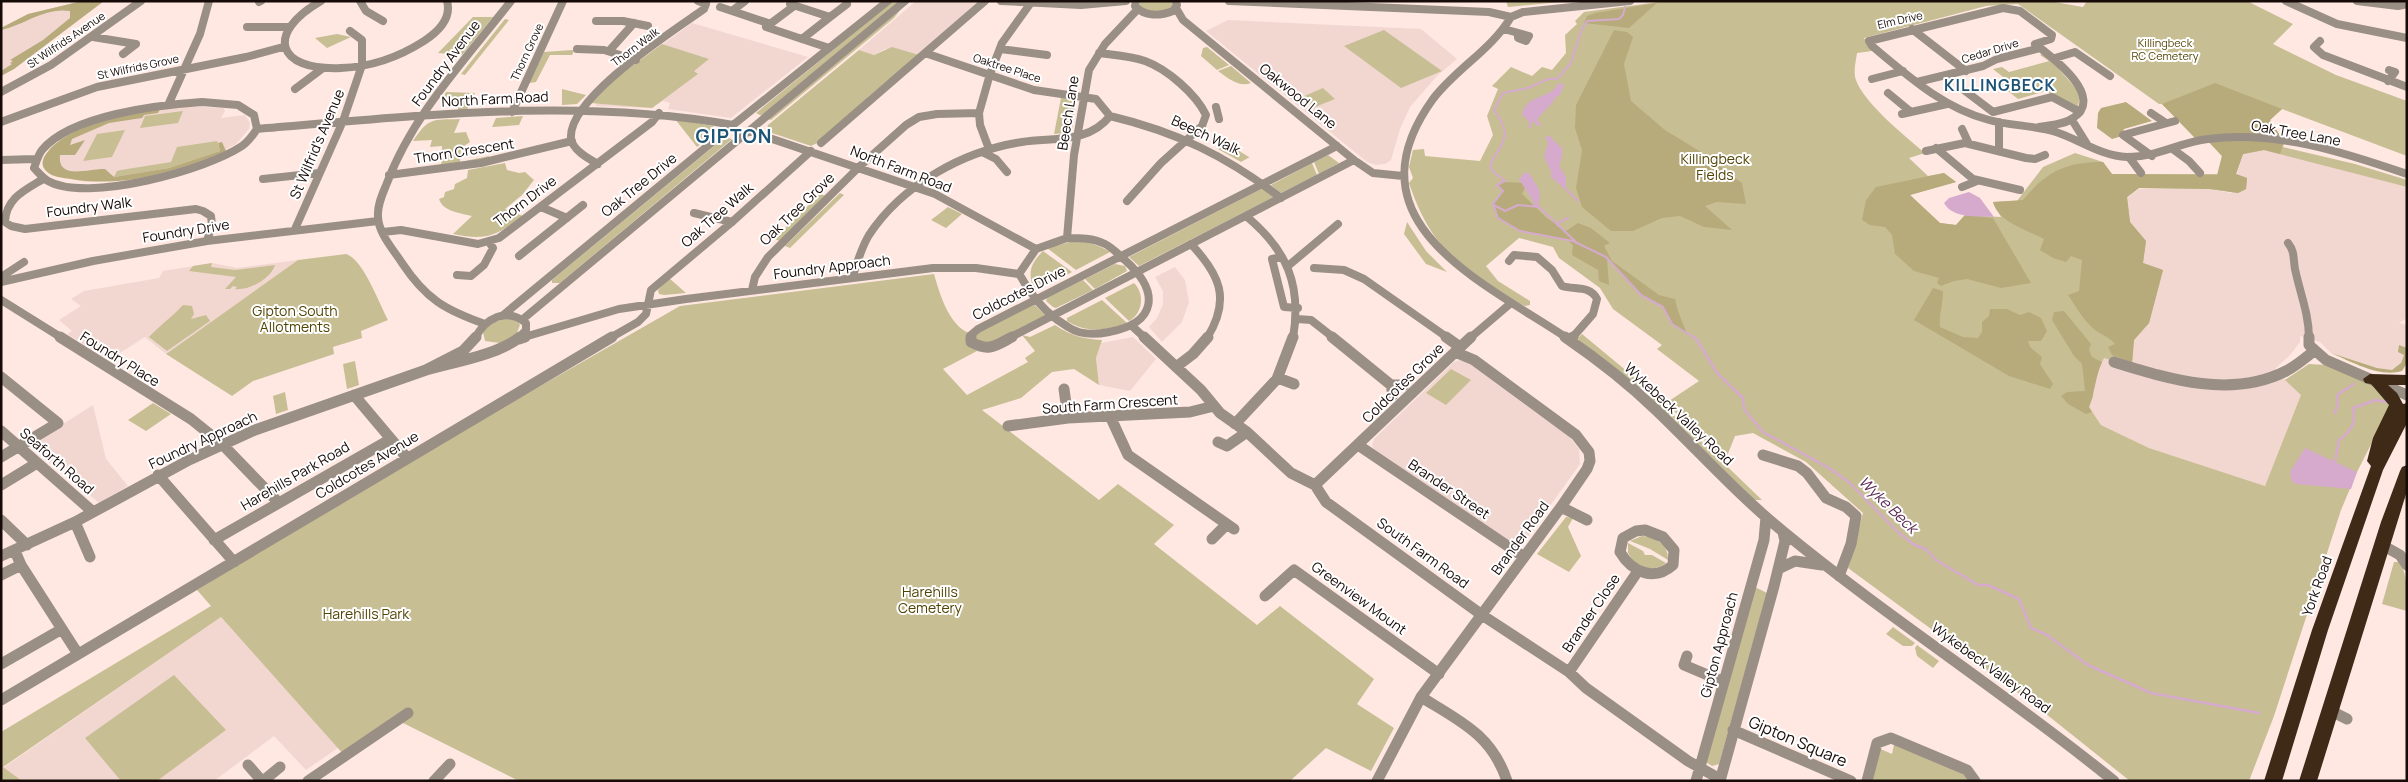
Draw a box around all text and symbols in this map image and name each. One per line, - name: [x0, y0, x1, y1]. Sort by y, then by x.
- street label: Elm Drive: [1876, 7, 1925, 32]
- street label: St Wilfrids Avenue: [24, 8, 108, 71]
- street label: Foundry Avenue: [407, 16, 484, 110]
- street label: Thorn Grove: [507, 20, 547, 83]
- street label: Thorn Walk: [608, 23, 662, 70]
- street label: Cedar Drive: [1960, 35, 2021, 66]
- park label: Killingbeck RC Cemetery: [2131, 35, 2199, 63]
- street label: Oaktree Place: [971, 49, 1044, 86]
- street label: St Wilfrids Grove: [96, 50, 181, 82]
- street label: Oakwood Lane: [1256, 59, 1341, 133]
- street label: Beech Lane: [1052, 74, 1083, 152]
- district label: KILLINGBECK: [1944, 74, 2056, 96]
- street label: St Wilfrid's Avenue: [285, 86, 348, 202]
- street label: North Farm Road: [441, 86, 549, 111]
- street label: Beech Walk: [1169, 110, 1245, 159]
- street label: Oak Tree Lane: [2250, 115, 2342, 150]
- district label: GIPTON: [696, 123, 772, 149]
- street label: Thorn Crescent: [413, 133, 516, 168]
- street label: North Farm Road: [848, 140, 955, 197]
- street label: Oak Tree Drive: [597, 148, 680, 221]
- park label: Killingbeck Fields: [1680, 149, 1751, 184]
- street label: Oak Tree Grove: [755, 168, 838, 249]
- street label: Thorn Drive: [489, 171, 560, 230]
- street label: Oak Tree Walk: [677, 177, 758, 251]
- street label: Foundry Walk: [45, 192, 134, 221]
- street label: Foundry Drive: [141, 214, 231, 247]
- street label: Foundry Approach: [772, 250, 891, 283]
- street label: Coldcotes Drive: [969, 261, 1069, 324]
- park label: Gipton South Allotments: [252, 301, 338, 336]
- street label: Foundry Place: [77, 327, 164, 391]
- street label: Coldcotes Grove: [1358, 339, 1448, 427]
- street label: Wykebeck Valley Road: [1621, 358, 1738, 469]
- street label: South Farm Crescent: [1041, 389, 1179, 418]
- street label: Foundry Approach: [145, 406, 260, 473]
- street label: Seaforth Road: [16, 423, 98, 498]
- street label: Coldcotes Avenue: [312, 426, 422, 503]
- street label: Harehills Park Road: [237, 437, 353, 514]
- street label: Brander Street: [1405, 454, 1494, 523]
- water label: Wyke Beck: [1854, 471, 1924, 540]
- street label: Brander Road: [1486, 497, 1553, 578]
- street label: South Farm Road: [1373, 513, 1473, 592]
- street label: York Road: [2297, 553, 2336, 619]
- street label: Greenview Mount: [1308, 557, 1411, 639]
- street label: Brander Close: [1557, 570, 1624, 656]
- park label: Harehills Cemetery: [898, 582, 963, 617]
- street label: Gipton Approach: [1695, 590, 1742, 700]
- park label: Harehills Park: [323, 604, 410, 623]
- street label: Wykebeck Valley Road: [1928, 618, 2055, 717]
- street label: Gipton Square: [1745, 710, 1851, 772]

